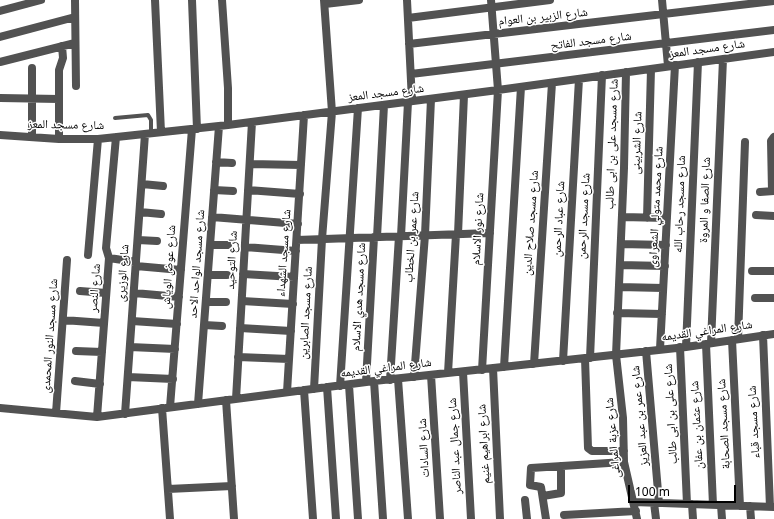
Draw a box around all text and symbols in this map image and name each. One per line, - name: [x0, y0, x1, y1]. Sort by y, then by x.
- street label: شارع الزبير بن العوام: [498, 5, 588, 29]
- street label: شارع مسجد الفاتح: [550, 29, 632, 53]
- street label: شارع مسجد المعز: [668, 37, 746, 61]
- street label: شارع مسجد على بن ابى طالب: [603, 78, 621, 210]
- street label: شارع مسجد المعز: [347, 81, 425, 105]
- street label: شارع الشربينى: [629, 111, 645, 175]
- street label: شارع مسجد المعز: [28, 117, 104, 133]
- street label: شارع محمد متولي الشعراوى: [646, 146, 666, 268]
- street label: شارع مسجد رحاب الله: [671, 155, 689, 253]
- street label: شارع الصفا و المروة: [696, 157, 714, 243]
- street label: شارع مسجد صلاح الدين: [520, 170, 542, 276]
- street label: شارع مسجد الرحمن: [575, 173, 593, 259]
- street label: شارع عباد الرحمن: [550, 180, 568, 258]
- street label: شارع عمر بن الخطاب: [402, 191, 422, 283]
- street label: شارع نور الاسلام: [469, 192, 487, 266]
- street label: شارع مسجد الواحد الاحد: [186, 209, 208, 319]
- street label: شارع مسجد الشهداء: [274, 209, 294, 297]
- street label: شارع عوض الوياش: [159, 224, 179, 310]
- street label: شارع التوحيد: [223, 230, 241, 290]
- street label: شارع مسجد هدي الاسلام: [349, 242, 369, 352]
- street label: شارع الوزيرى: [114, 244, 132, 302]
- street label: شارع النصر: [86, 263, 104, 313]
- street label: شارع مسجد الصابرين: [296, 266, 316, 360]
- street label: شارع مسجد النور المحمدى: [39, 278, 61, 394]
- street label: شارع المراغي القديمه: [661, 317, 753, 345]
- street label: شارع المراغي القديمه: [340, 355, 432, 381]
- street label: شارع على بن ابى طالب: [661, 363, 681, 465]
- street label: شارع عمر بن عبد العزيز: [628, 365, 652, 467]
- street label: شارع مسجد الصحابة: [714, 378, 734, 470]
- street label: شارع عثمان بن عفان: [687, 380, 707, 470]
- street label: شارع مسجد قباء: [745, 385, 763, 459]
- street label: شارع جمال عبد الناصر: [445, 397, 465, 495]
- street label: شارع عزبة المراغى: [602, 397, 624, 479]
- street label: شارع ابراهيم غنيم: [475, 404, 493, 484]
- street label: شارع السادات: [415, 418, 433, 478]
- scale bar: [630, 477, 738, 503]
- text: 100 m: [635, 483, 670, 500]

